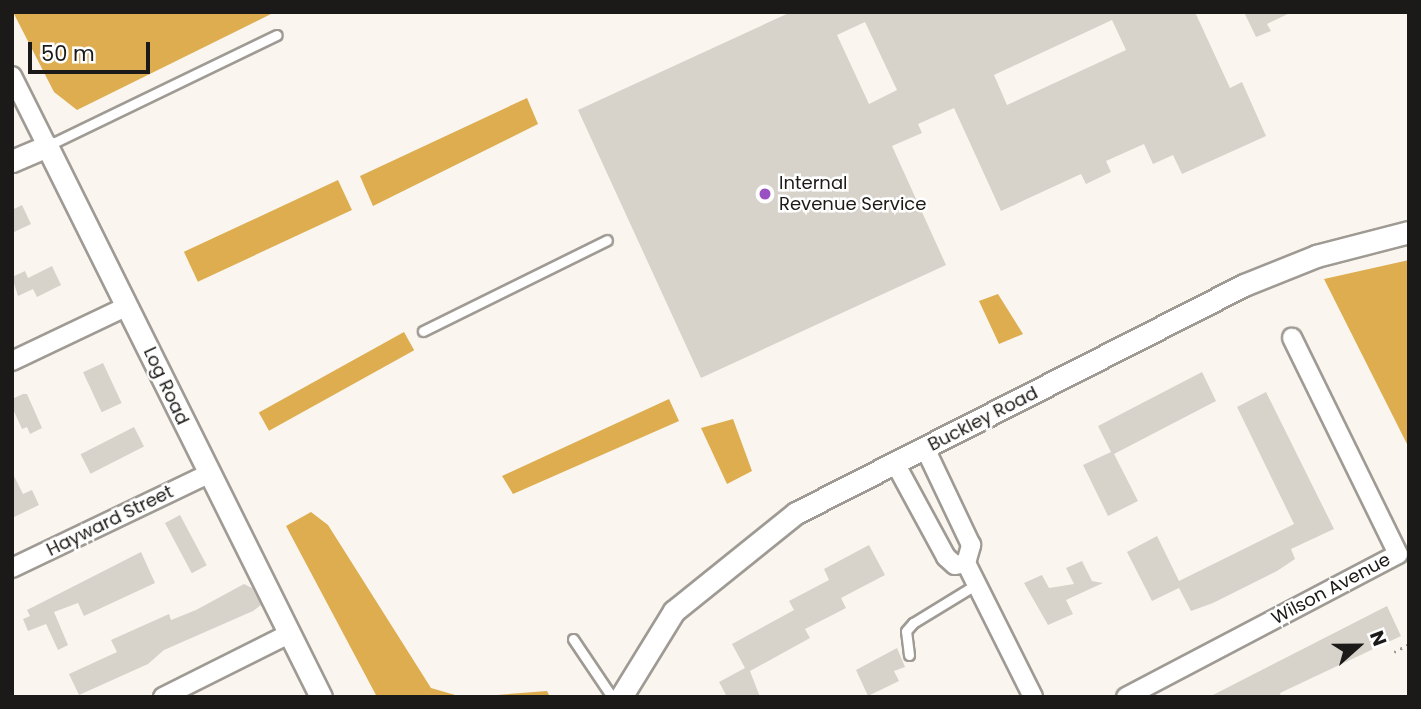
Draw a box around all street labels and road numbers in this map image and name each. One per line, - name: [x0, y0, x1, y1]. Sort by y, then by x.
- street label: Log Road: [139, 344, 193, 428]
- street label: Buckley Road: [925, 382, 1041, 456]
- street label: Hayward Street: [43, 481, 177, 561]
- street label: Wilson Avenue: [1268, 549, 1394, 629]

